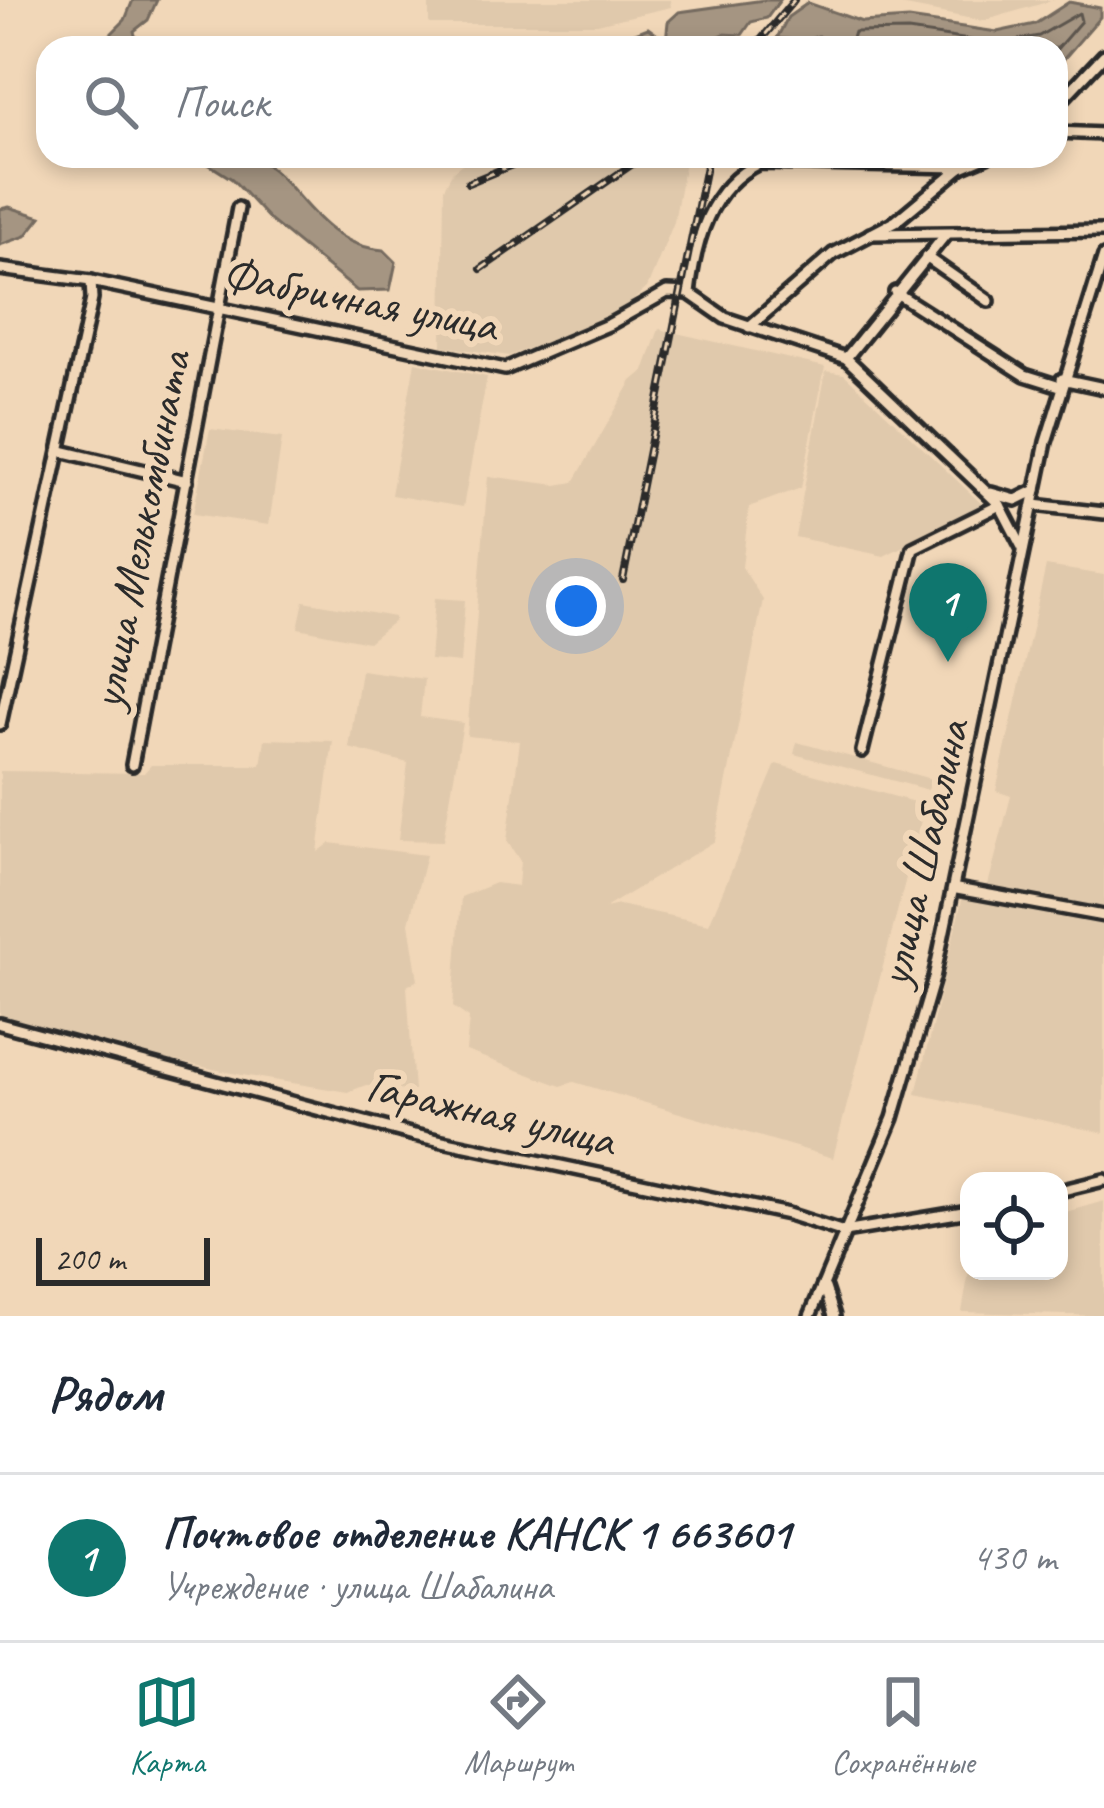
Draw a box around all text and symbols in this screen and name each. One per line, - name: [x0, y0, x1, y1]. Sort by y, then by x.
- search box: [36, 36, 1068, 168]
- icon: search: [78, 69, 144, 135]
- text: Поиск: [174, 74, 269, 131]
- street label: Фабричная улица: [218, 243, 505, 356]
- street label: улица Мелькомбината: [75, 344, 205, 717]
- pin: 1: [909, 563, 987, 662]
- your location: [546, 576, 606, 636]
- street label: улица Шабалина: [863, 711, 983, 995]
- street label: Гаражная улица: [361, 1054, 624, 1170]
- map controls: [960, 1172, 1068, 1280]
- button: locate: [960, 1172, 1068, 1280]
- scale bar: [36, 1232, 210, 1285]
- text: 200 m: [54, 1238, 125, 1280]
- text: Рядом: [48, 1362, 162, 1426]
- text: Почтовое отделение КАНСК 1 663601: [162, 1505, 791, 1562]
- text: 1: [78, 1533, 96, 1582]
- text: 430 m: [972, 1533, 1056, 1582]
- text: Учреждение · улица Шабалина: [162, 1562, 553, 1611]
- tab: Карта: [129, 1669, 205, 1783]
- tab: Маршрут: [464, 1669, 573, 1783]
- tab: Сохранённые: [831, 1669, 975, 1783]

